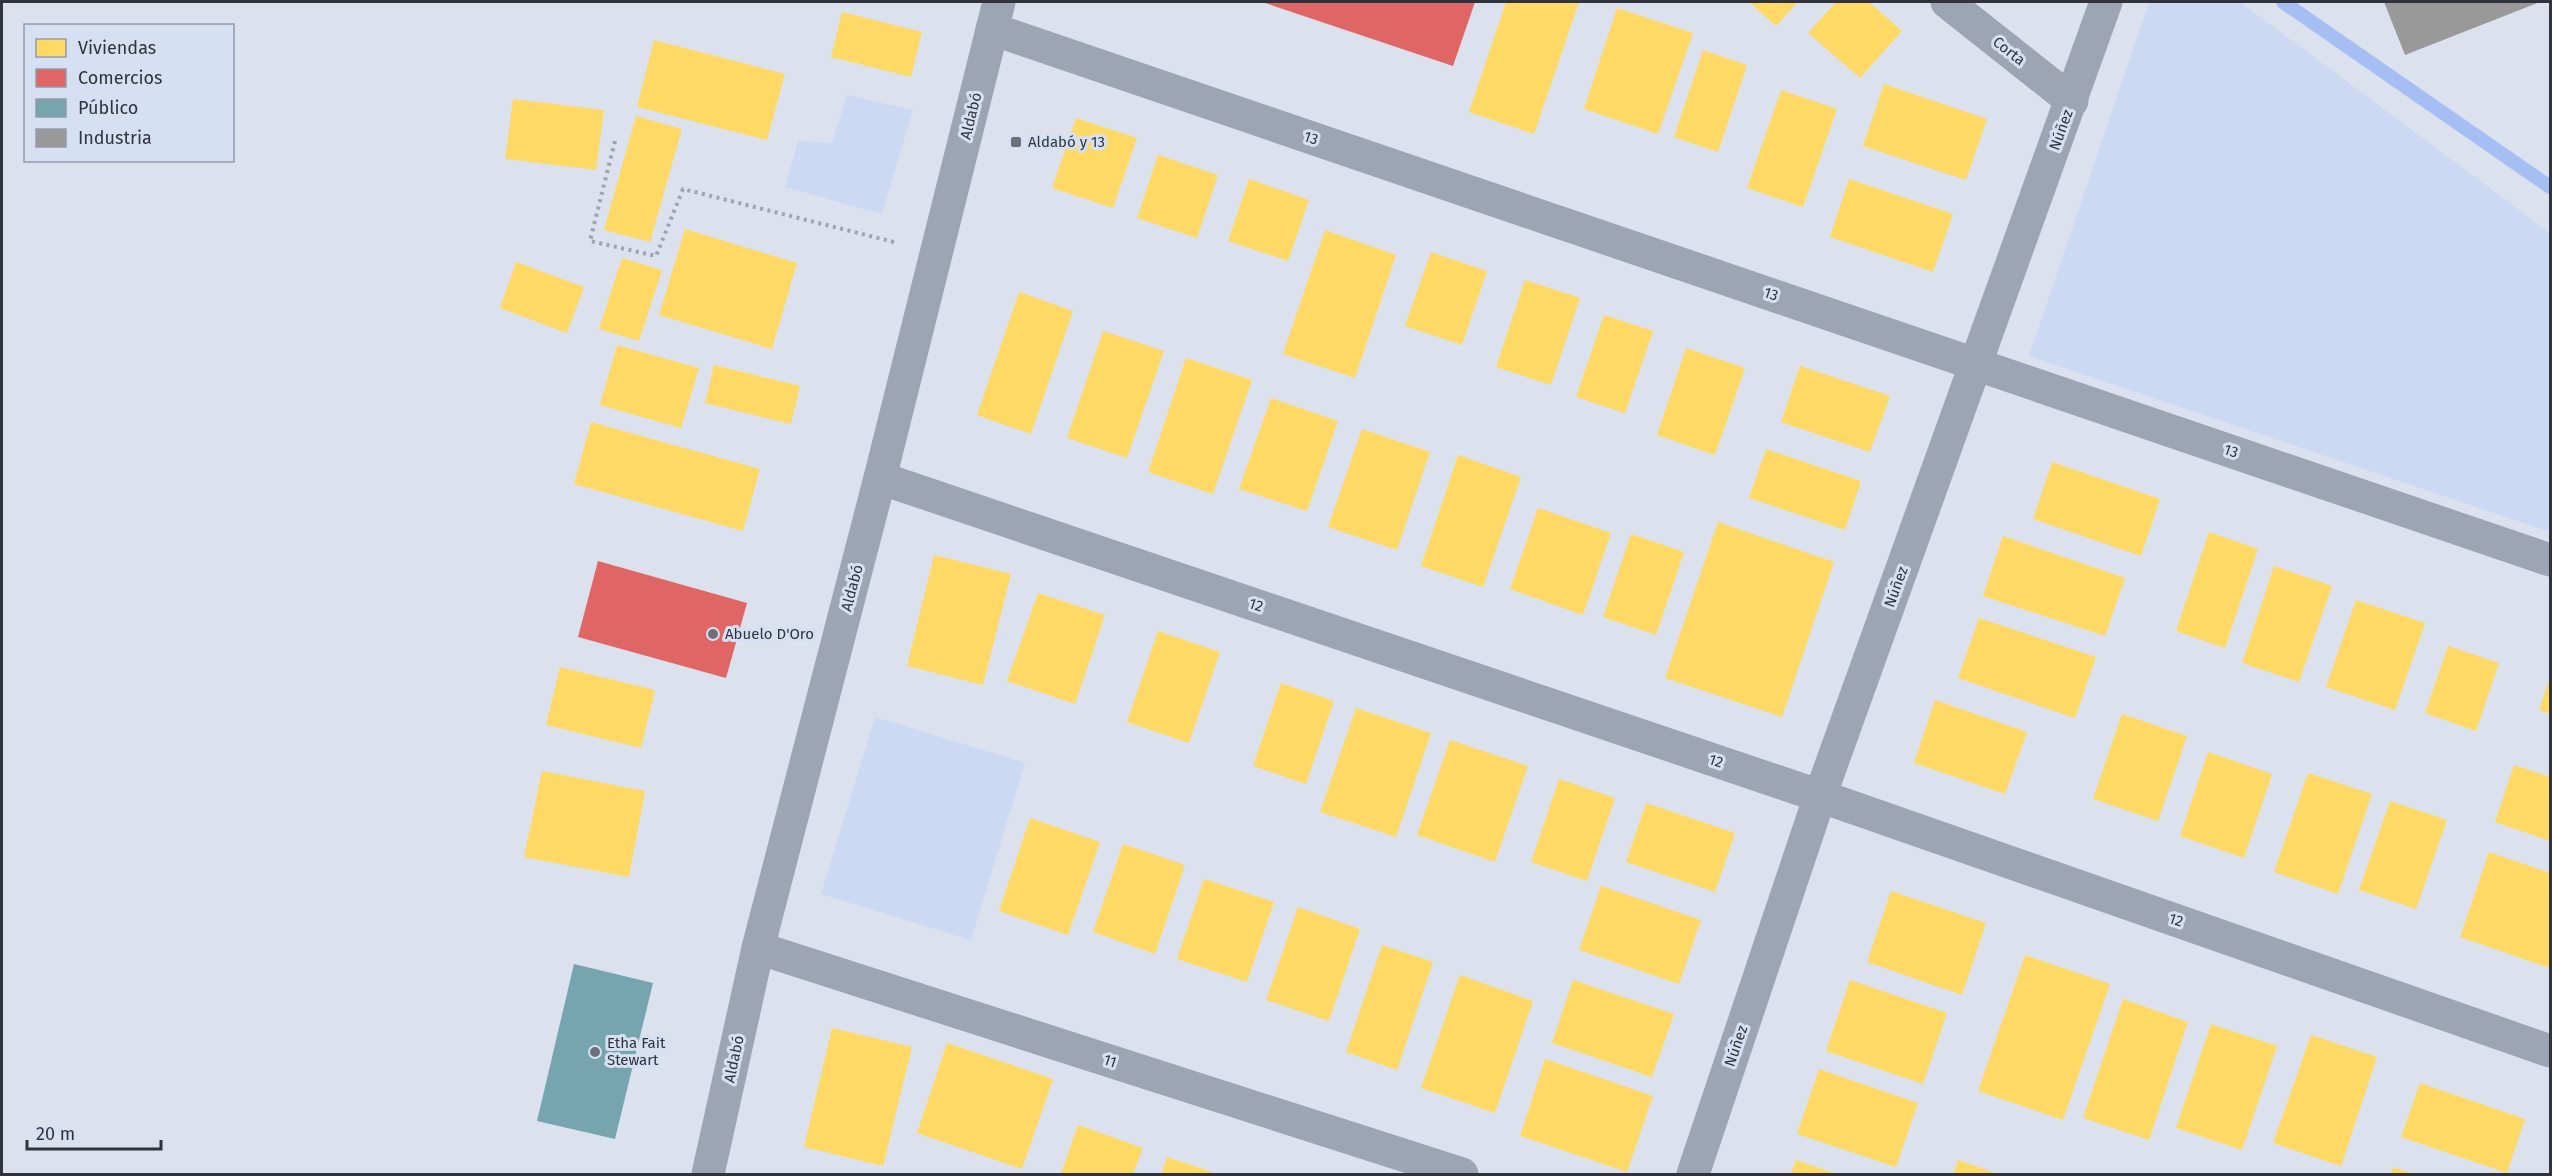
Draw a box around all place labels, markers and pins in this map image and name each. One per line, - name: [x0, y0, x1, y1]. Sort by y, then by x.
- place label: Aldabó y 13: [1028, 133, 1105, 151]
- marker: Aldabó y 13: [1009, 135, 1023, 149]
- place label: Abuelo D'Oro: [725, 625, 814, 643]
- marker: Abuelo D'Oro: [706, 627, 720, 641]
- place label: Etha Fait Stewart: [607, 1034, 666, 1069]
- marker: Etha Fait Stewart: [588, 1045, 602, 1059]

